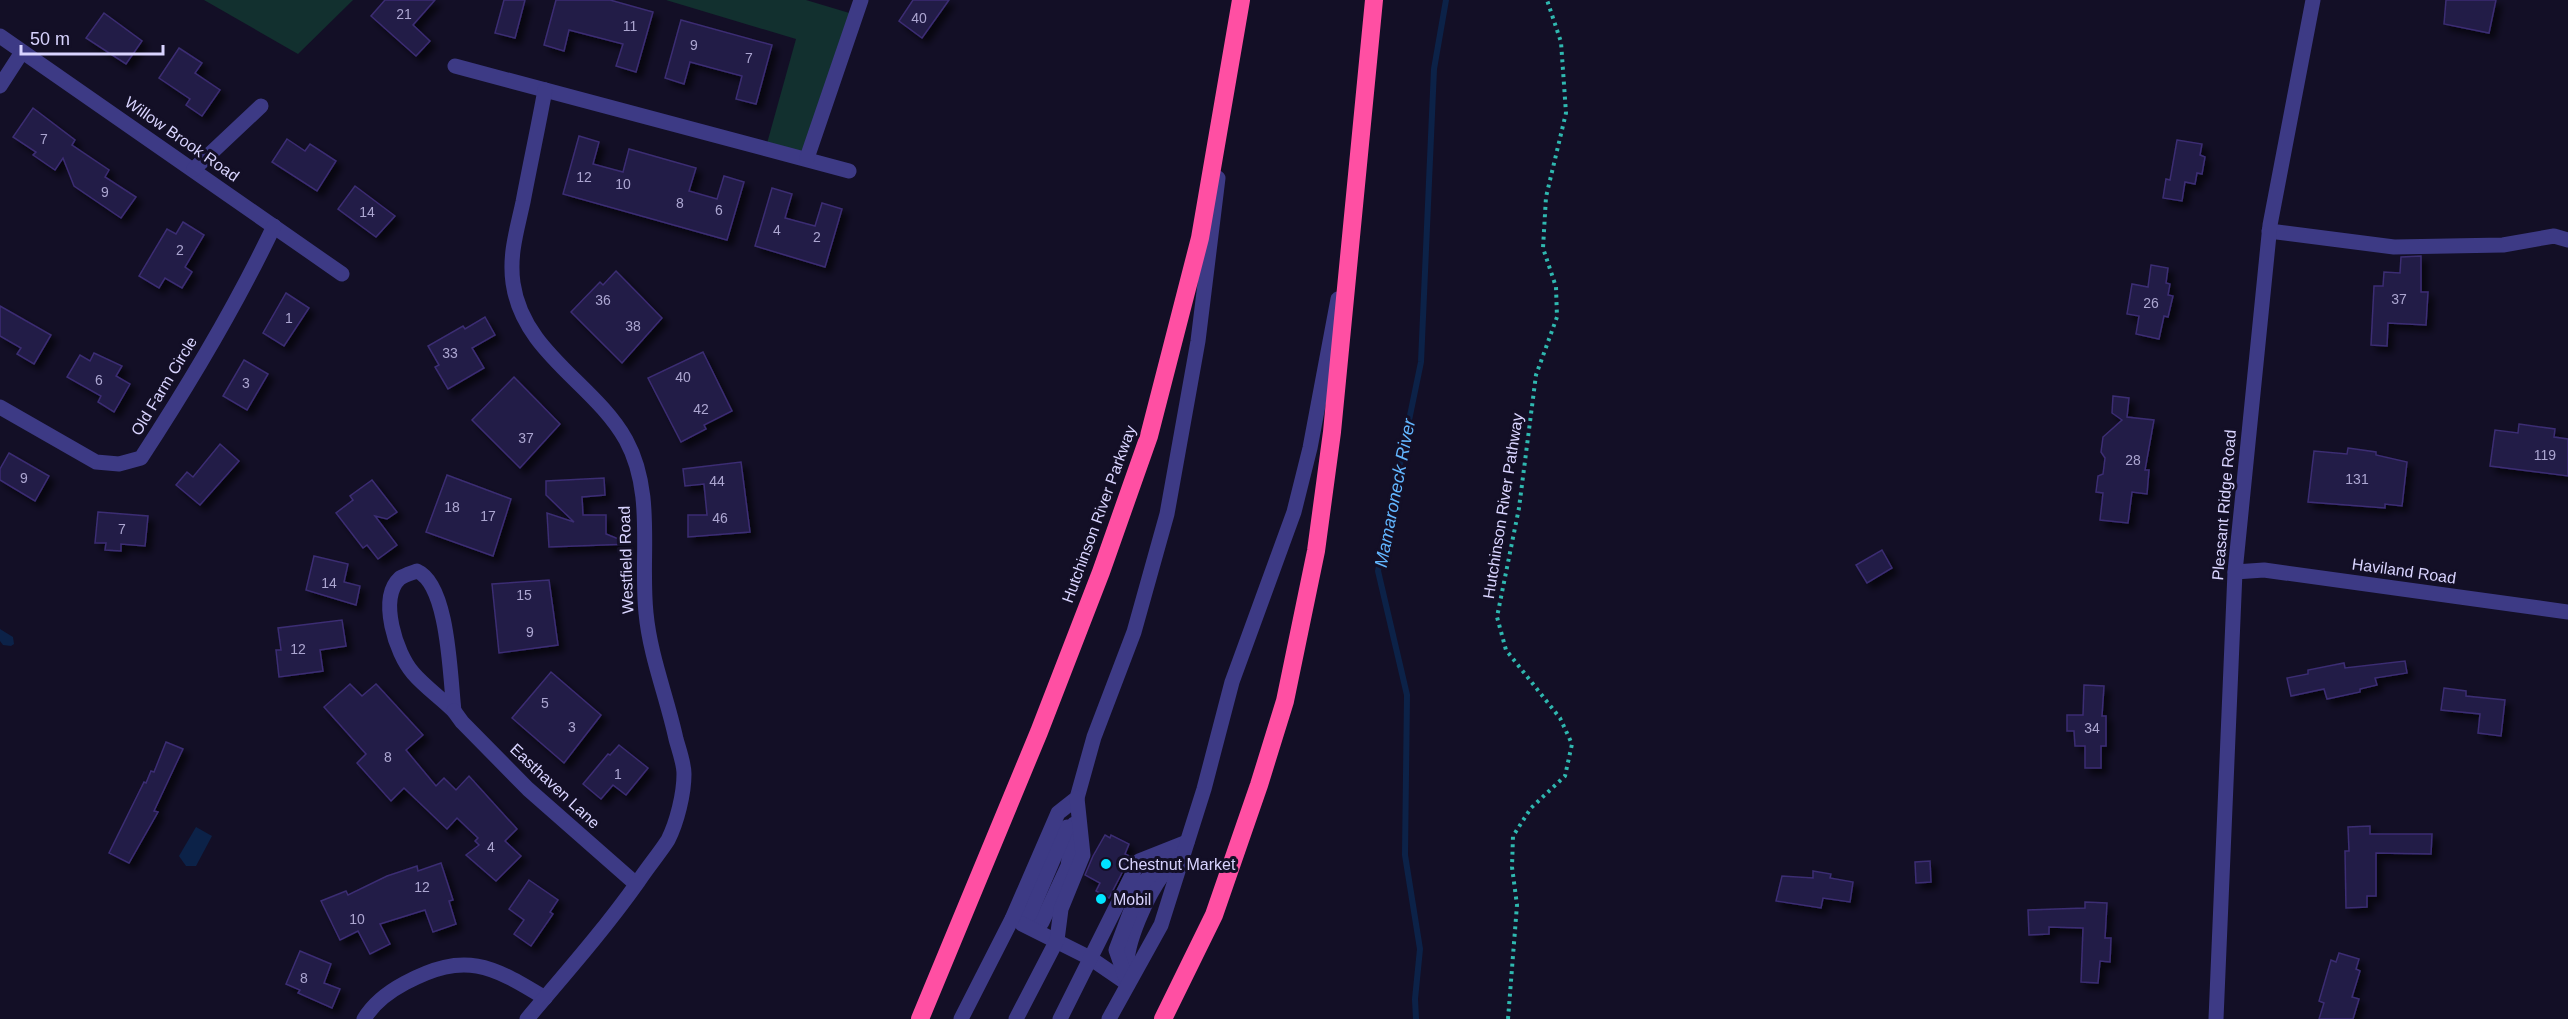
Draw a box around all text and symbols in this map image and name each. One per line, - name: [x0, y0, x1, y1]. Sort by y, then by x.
- house number: 21: [396, 6, 412, 22]
- house number: 40: [911, 10, 927, 26]
- scale bar: [21, 18, 164, 56]
- house number: 11: [623, 18, 637, 34]
- text: 50 m: [30, 29, 70, 49]
- house number: 9: [690, 37, 698, 53]
- house number: 7: [745, 50, 753, 66]
- street label: Willow Brook Road: [122, 93, 242, 185]
- house number: 7: [40, 131, 48, 147]
- house number: 12: [576, 169, 592, 185]
- house number: 10: [615, 176, 631, 192]
- house number: 9: [101, 184, 109, 200]
- house number: 8: [676, 195, 684, 211]
- house number: 6: [715, 202, 723, 218]
- house number: 14: [359, 204, 375, 220]
- house number: 4: [773, 222, 781, 238]
- house number: 2: [813, 229, 821, 245]
- house number: 2: [176, 242, 184, 258]
- house number: 37: [2391, 291, 2407, 307]
- house number: 36: [595, 292, 611, 308]
- house number: 26: [2143, 295, 2159, 311]
- house number: 1: [285, 310, 293, 326]
- house number: 38: [625, 318, 641, 334]
- street label: Old Farm Circle: [128, 334, 200, 438]
- house number: 33: [442, 345, 458, 361]
- house number: 40: [675, 369, 691, 385]
- house number: 6: [95, 372, 103, 388]
- house number: 3: [242, 375, 250, 391]
- house number: 42: [693, 401, 709, 417]
- street label: Hutchinson River Pathway: [1480, 412, 1526, 600]
- water label: Mamaroneck River: [1371, 416, 1419, 569]
- street label: Hutchinson River Parkway: [1059, 423, 1139, 605]
- street label: Pleasant Ridge Road: [2209, 429, 2239, 581]
- house number: 37: [518, 430, 534, 446]
- house number: 119: [2534, 447, 2556, 463]
- house number: 28: [2125, 452, 2141, 468]
- house number: 9: [20, 470, 28, 486]
- house number: 131: [2345, 471, 2369, 487]
- house number: 44: [709, 473, 725, 489]
- house number: 18: [444, 499, 460, 515]
- street label: Westfield Road: [616, 506, 636, 614]
- house number: 17: [480, 508, 496, 524]
- house number: 46: [712, 510, 728, 526]
- house number: 7: [118, 521, 126, 537]
- street label: Haviland Road: [2351, 555, 2457, 587]
- house number: 14: [321, 575, 337, 591]
- house number: 15: [516, 587, 532, 603]
- house number: 9: [526, 624, 534, 640]
- house number: 12: [290, 641, 306, 657]
- house number: 5: [541, 695, 549, 711]
- house number: 3: [568, 719, 576, 735]
- house number: 34: [2084, 720, 2100, 736]
- street label: Easthaven Lane: [507, 740, 603, 832]
- house number: 8: [384, 749, 392, 765]
- house number: 1: [614, 766, 622, 782]
- house number: 4: [487, 839, 495, 855]
- place label: Chestnut Market: [1118, 856, 1236, 873]
- marker: Chestnut Market: [1099, 857, 1113, 871]
- house number: 12: [414, 879, 430, 895]
- place label: Mobil: [1113, 891, 1151, 908]
- marker: Mobil: [1094, 892, 1108, 906]
- house number: 10: [349, 911, 365, 927]
- house number: 8: [300, 970, 308, 986]

